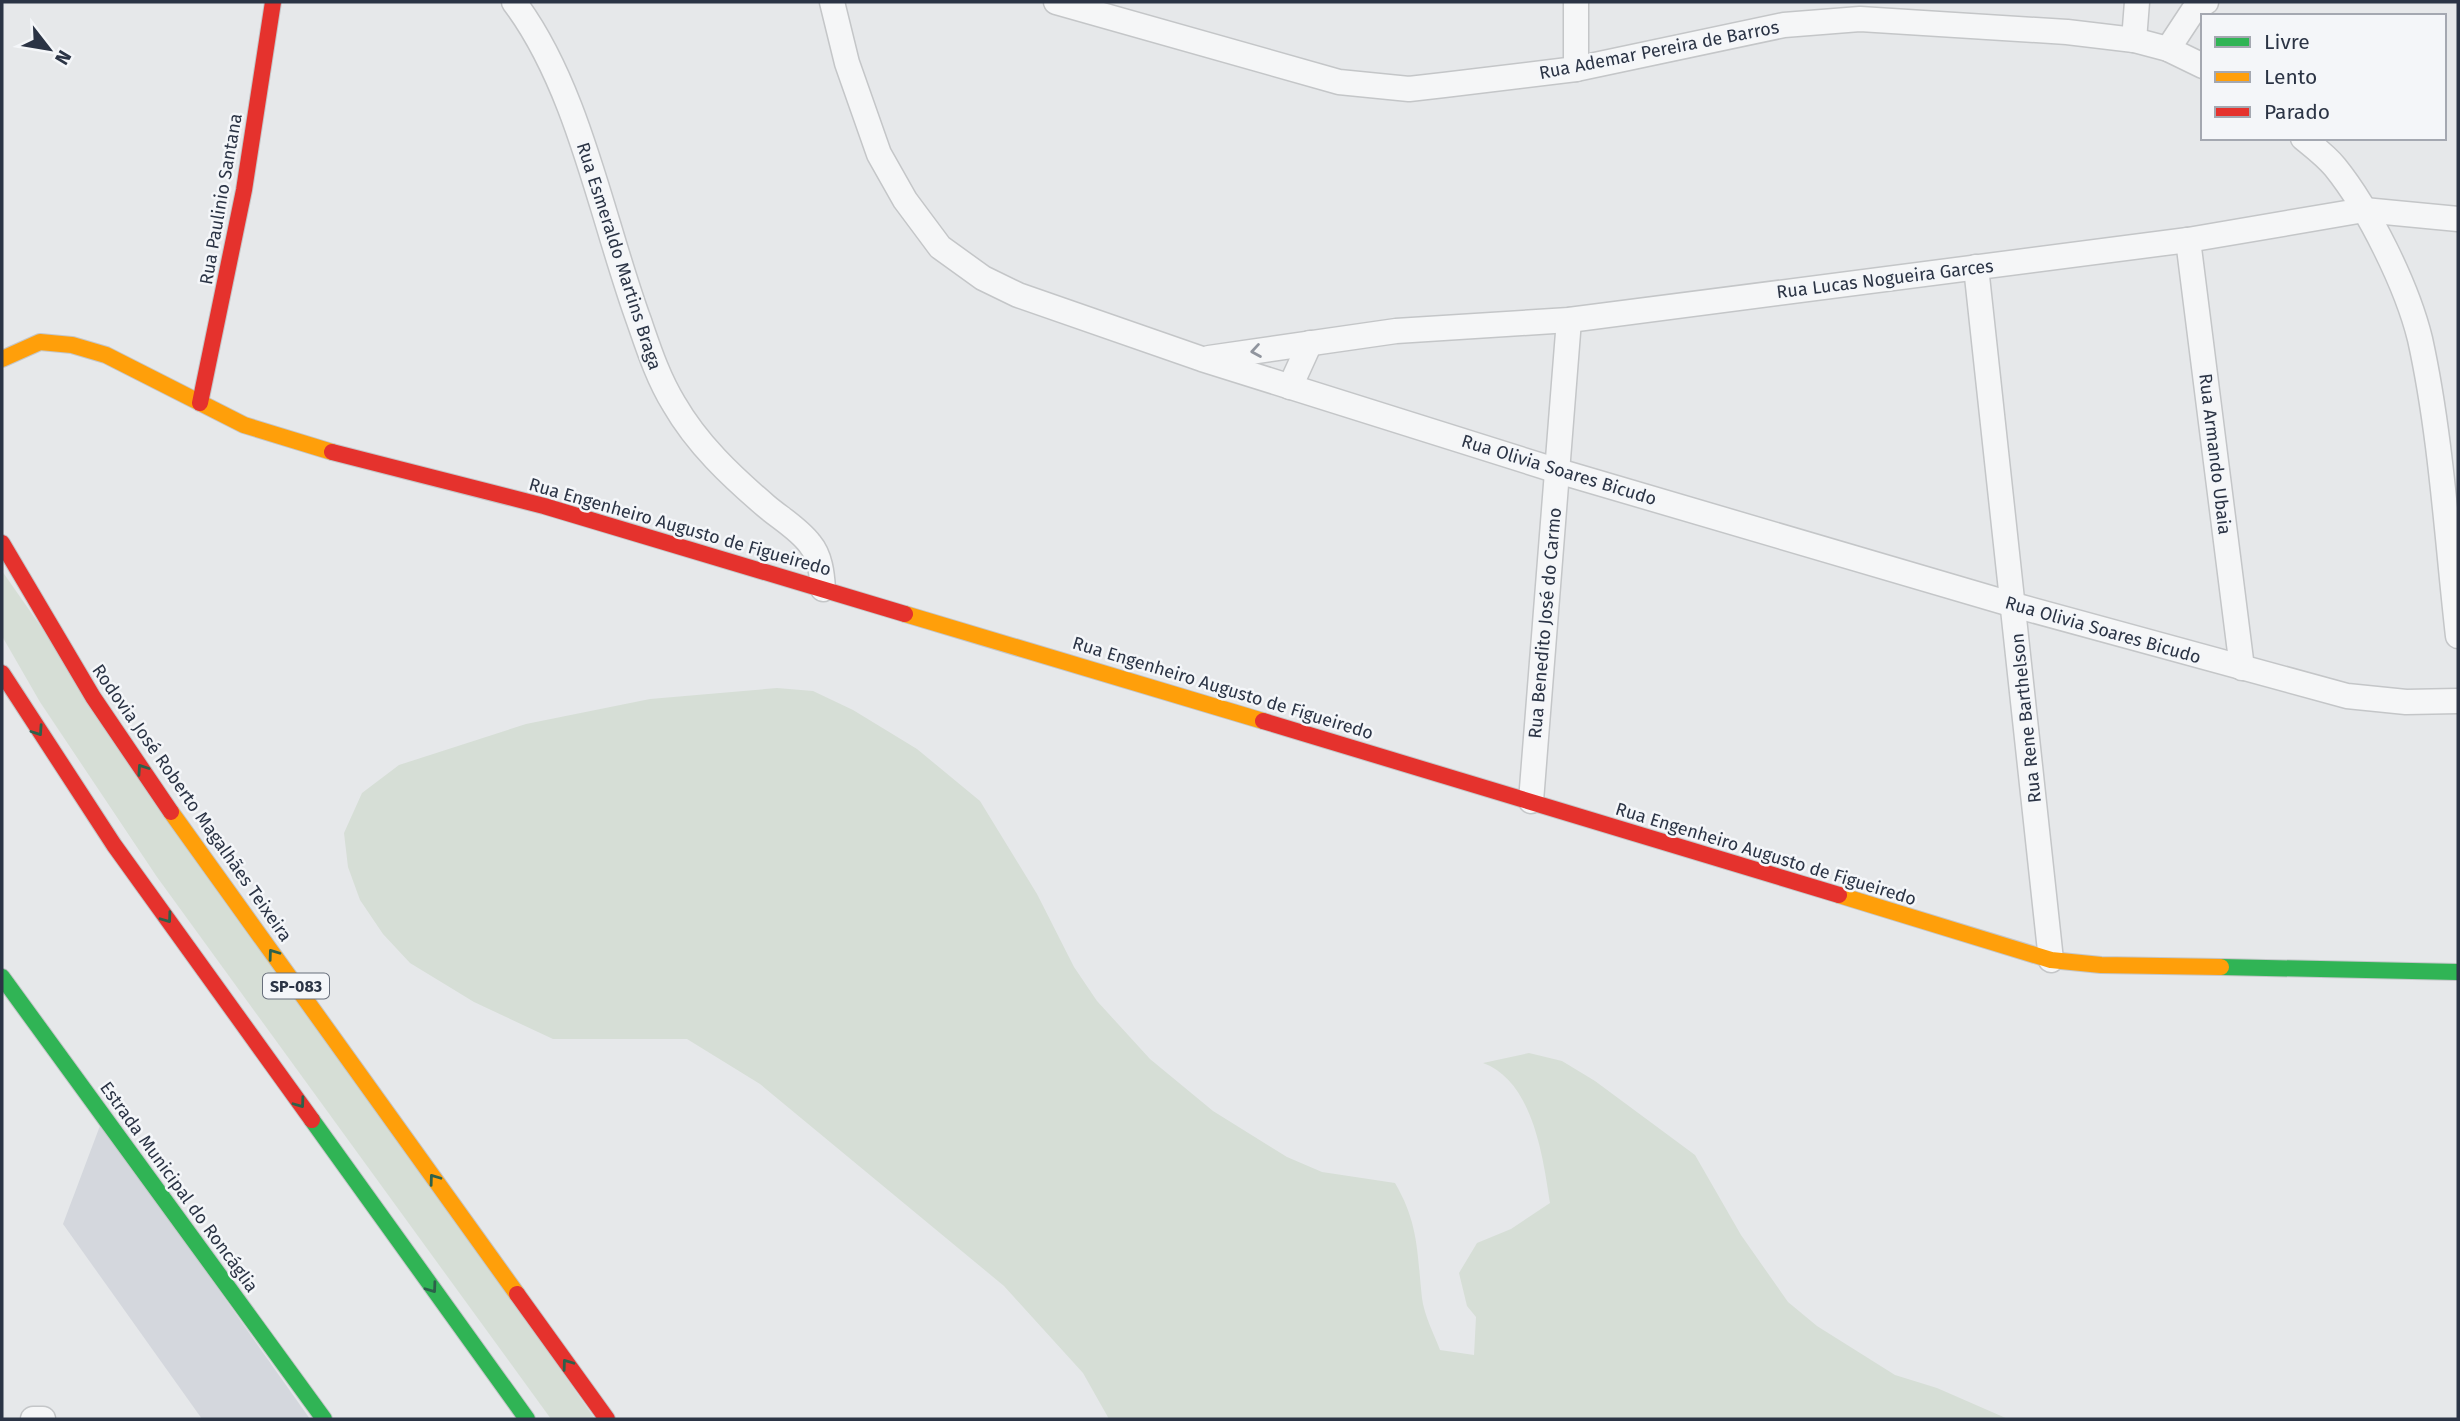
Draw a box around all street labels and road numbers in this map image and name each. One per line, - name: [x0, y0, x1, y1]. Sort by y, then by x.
- street label: Rua Ademar Pereira de Barros: [1537, 16, 1781, 84]
- street label: Rua Paulinio Santana: [195, 112, 247, 286]
- street label: Rua Esmeraldo Martins Braga: [572, 139, 666, 373]
- street label: Rua Lucas Nogueira Garces: [1775, 255, 1995, 303]
- street label: Rua Armando Ubaia: [2194, 372, 2236, 536]
- street label: Rua Olivia Soares Bicudo: [1459, 430, 1659, 510]
- street label: Rua Engenheiro Augusto de Figueiredo: [526, 473, 834, 581]
- street label: Rua Benedito José do Carmo: [1524, 506, 1566, 740]
- street label: Rua Olivia Soares Bicudo: [2003, 591, 2203, 669]
- street label: Rua Engenheiro Augusto de Figueiredo: [1070, 632, 1376, 744]
- street label: Rua Rene Barthelson: [2006, 632, 2046, 804]
- street label: Rodovia José Roberto Magalhães Teixeira: [87, 660, 297, 946]
- street label: Rua Engenheiro Augusto de Figueiredo: [1613, 798, 1919, 910]
- road number: SP-083: [263, 974, 329, 998]
- street label: Estrada Municipal do Roncáglia: [95, 1077, 263, 1297]

